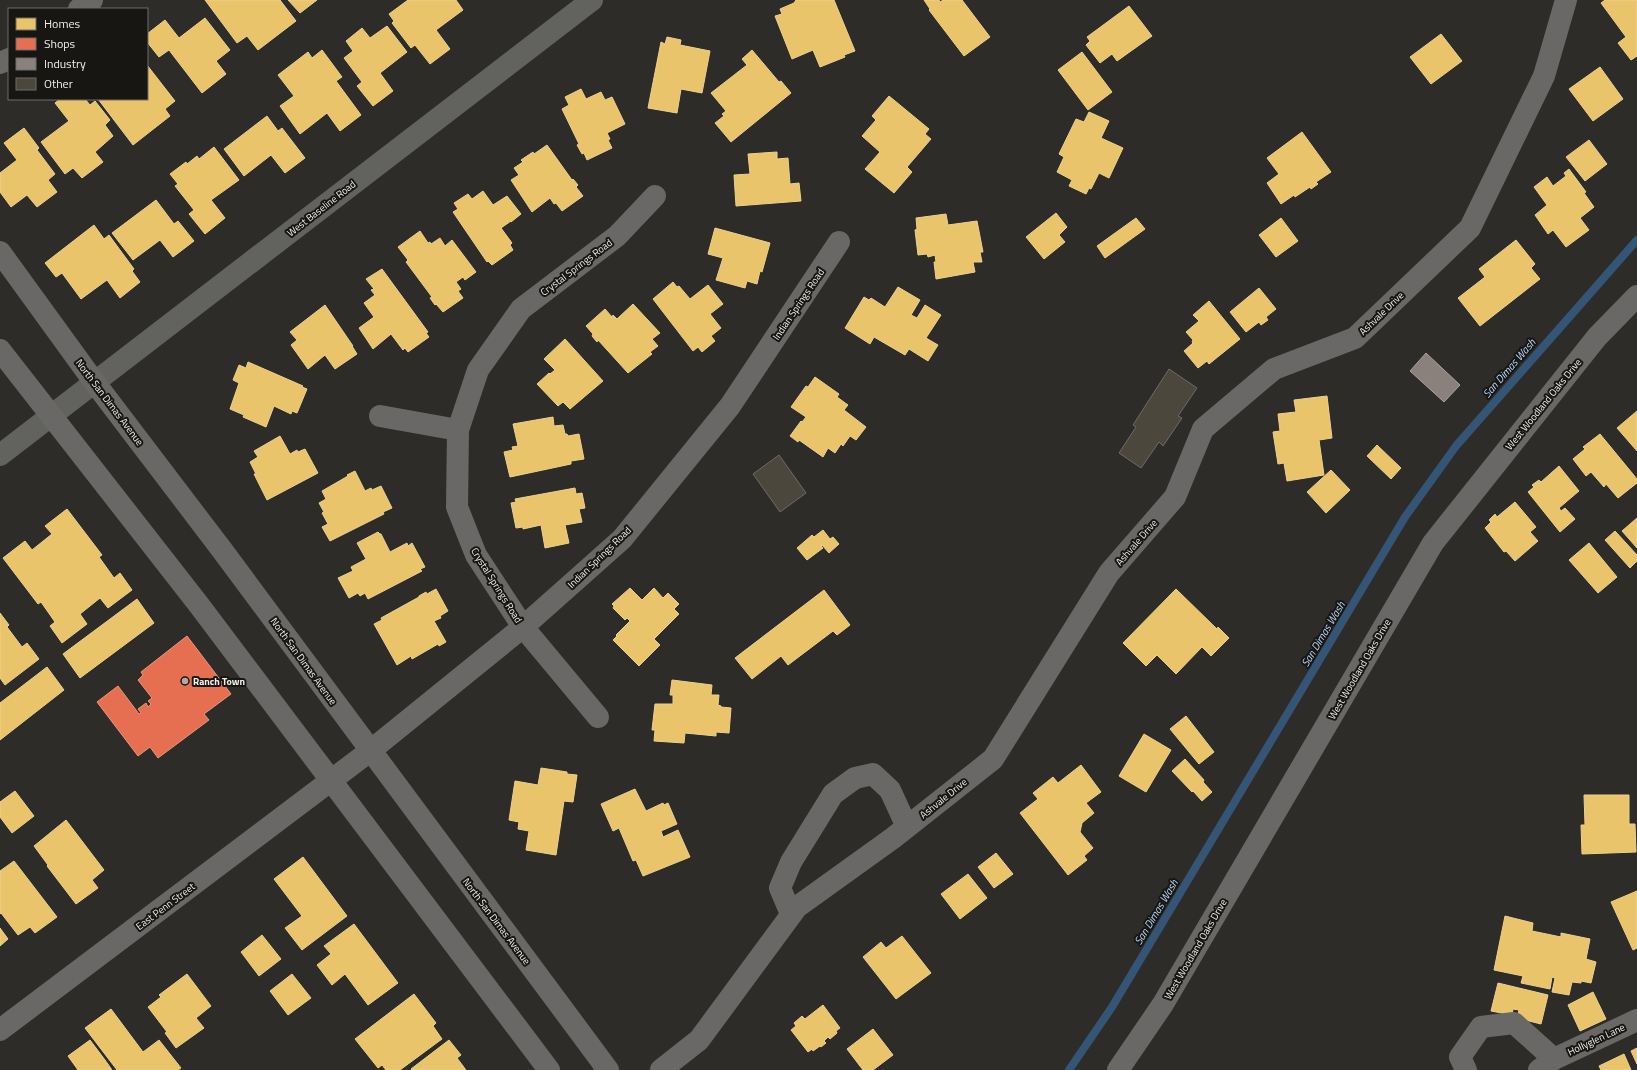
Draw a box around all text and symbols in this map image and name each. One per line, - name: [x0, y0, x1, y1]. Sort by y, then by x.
- legend: [8, 8, 148, 100]
- text: Homes: [44, 14, 80, 33]
- text: Shops: [44, 34, 76, 53]
- text: Industry: [44, 54, 86, 73]
- text: Other: [44, 74, 73, 93]
- street label: West Baseline Road: [284, 177, 359, 240]
- street label: Crystal Springs Road: [537, 235, 615, 299]
- street label: Indian Springs Road: [769, 266, 828, 343]
- street label: Ashvale Drive: [1356, 288, 1407, 339]
- water label: San Dimas Wash: [1479, 335, 1540, 401]
- street label: West Woodland Oaks Drive: [1502, 355, 1585, 453]
- street label: North San Dimas Avenue: [72, 356, 147, 449]
- street label: Ashvale Drive: [1112, 516, 1161, 569]
- street label: Indian Springs Road: [564, 523, 634, 592]
- street label: Crystal Springs Road: [467, 545, 526, 626]
- water label: San Dimas Wash: [1297, 598, 1349, 670]
- street label: North San Dimas Avenue: [267, 615, 340, 708]
- street label: West Woodland Oaks Drive: [1324, 616, 1394, 722]
- place label: Ranch Town: [193, 674, 245, 689]
- marker: Ranch Town: [180, 676, 190, 686]
- street label: Ashvale Drive: [916, 775, 970, 822]
- street label: North San Dimas Avenue: [459, 875, 534, 968]
- water label: San Dimas Wash: [1130, 876, 1182, 948]
- street label: East Penn Street: [133, 879, 198, 934]
- street label: West Woodland Oaks Drive: [1160, 896, 1230, 1002]
- street label: Hollyglen Lane: [1565, 1020, 1627, 1059]

